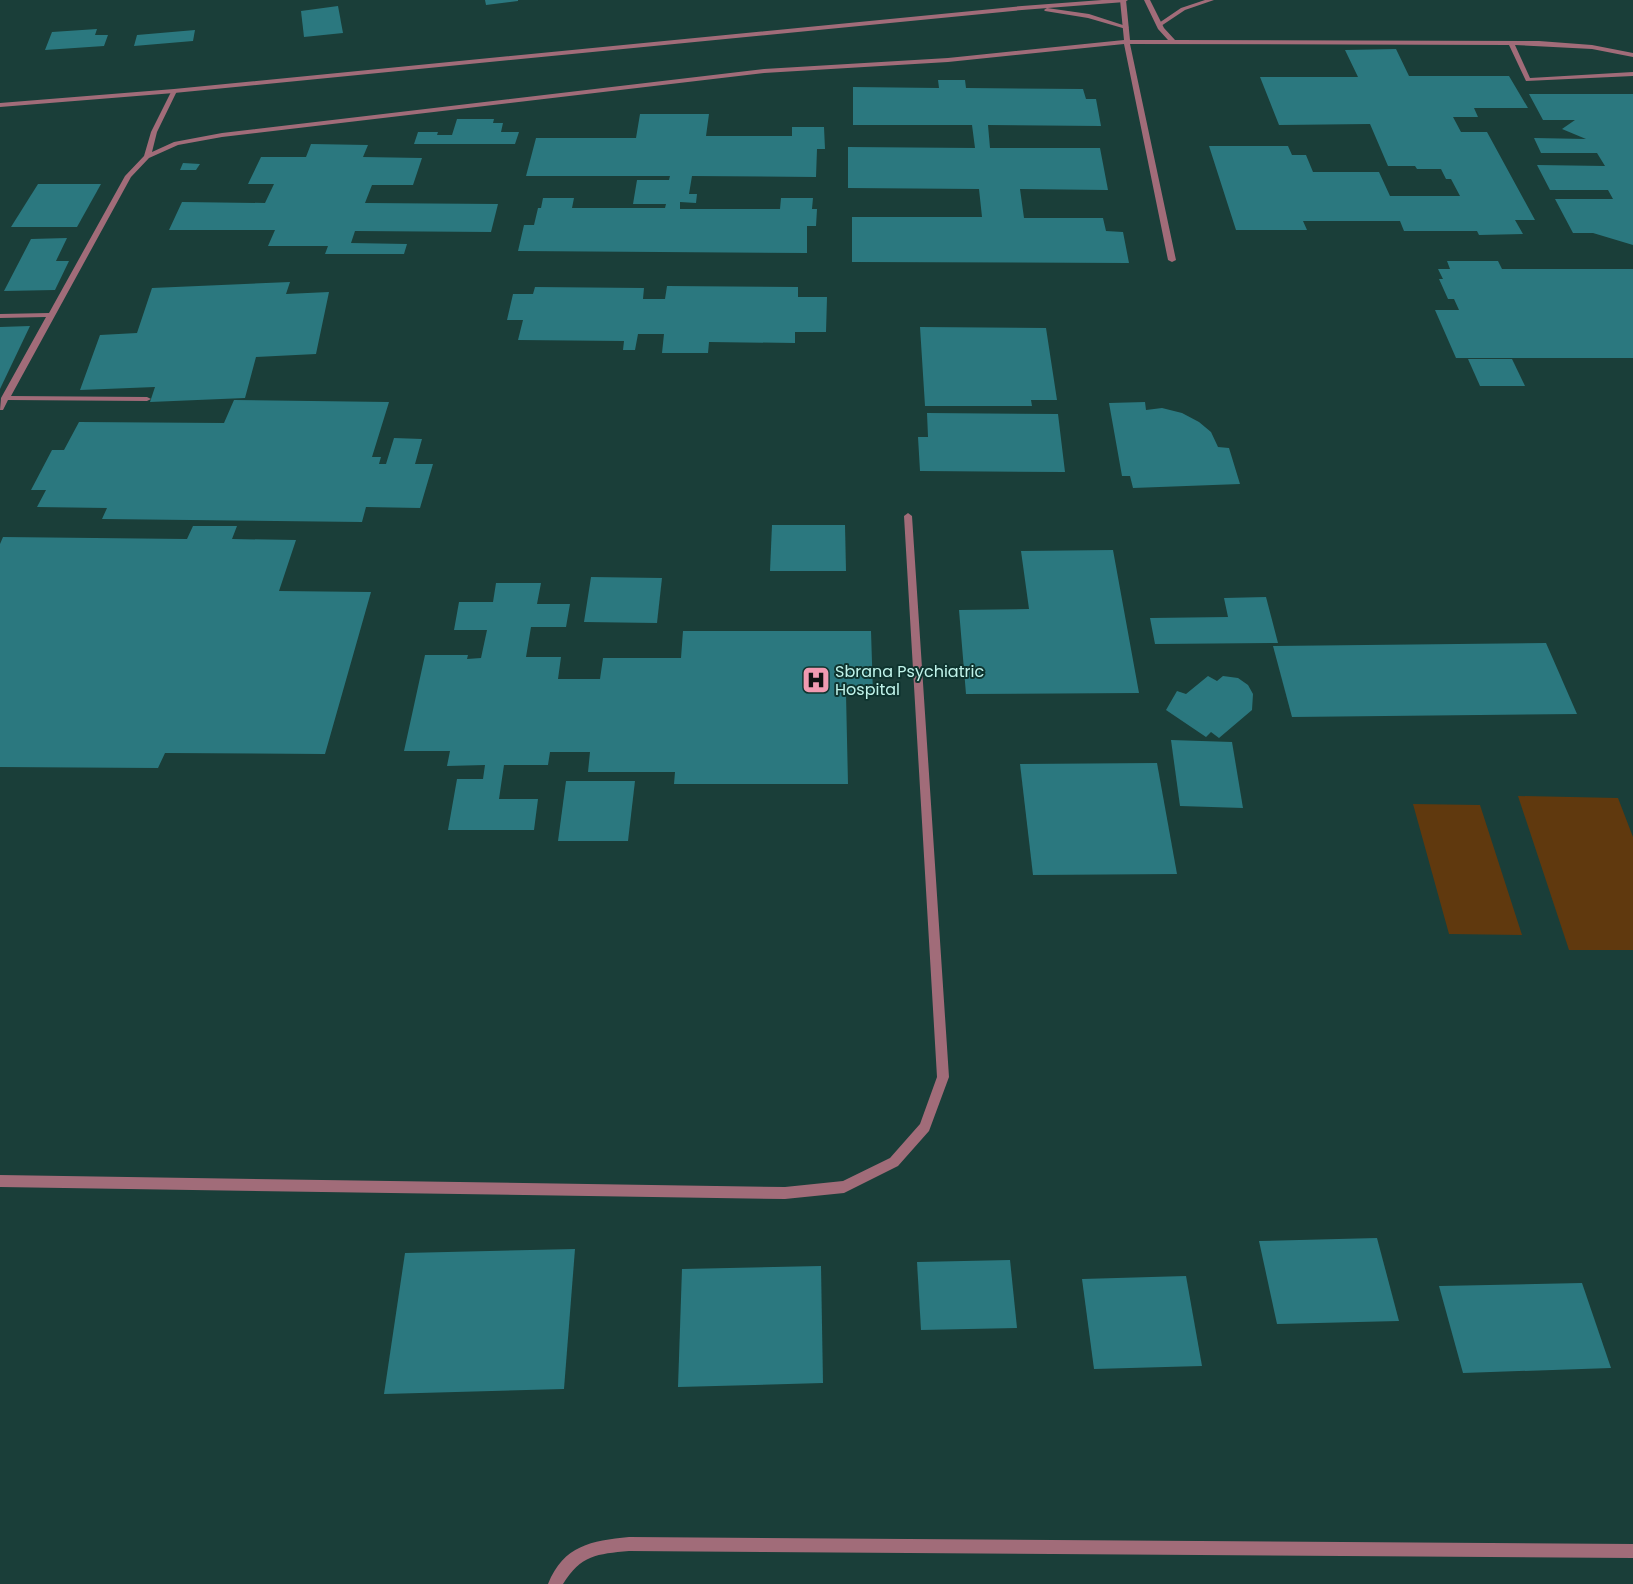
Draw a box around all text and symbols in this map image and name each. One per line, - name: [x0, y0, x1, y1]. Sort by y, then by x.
- place label: Sbrana Psychiatric Hospital: [835, 660, 984, 701]
- hospital icon: Sbrana Psychiatric Hospital: [801, 665, 831, 695]

